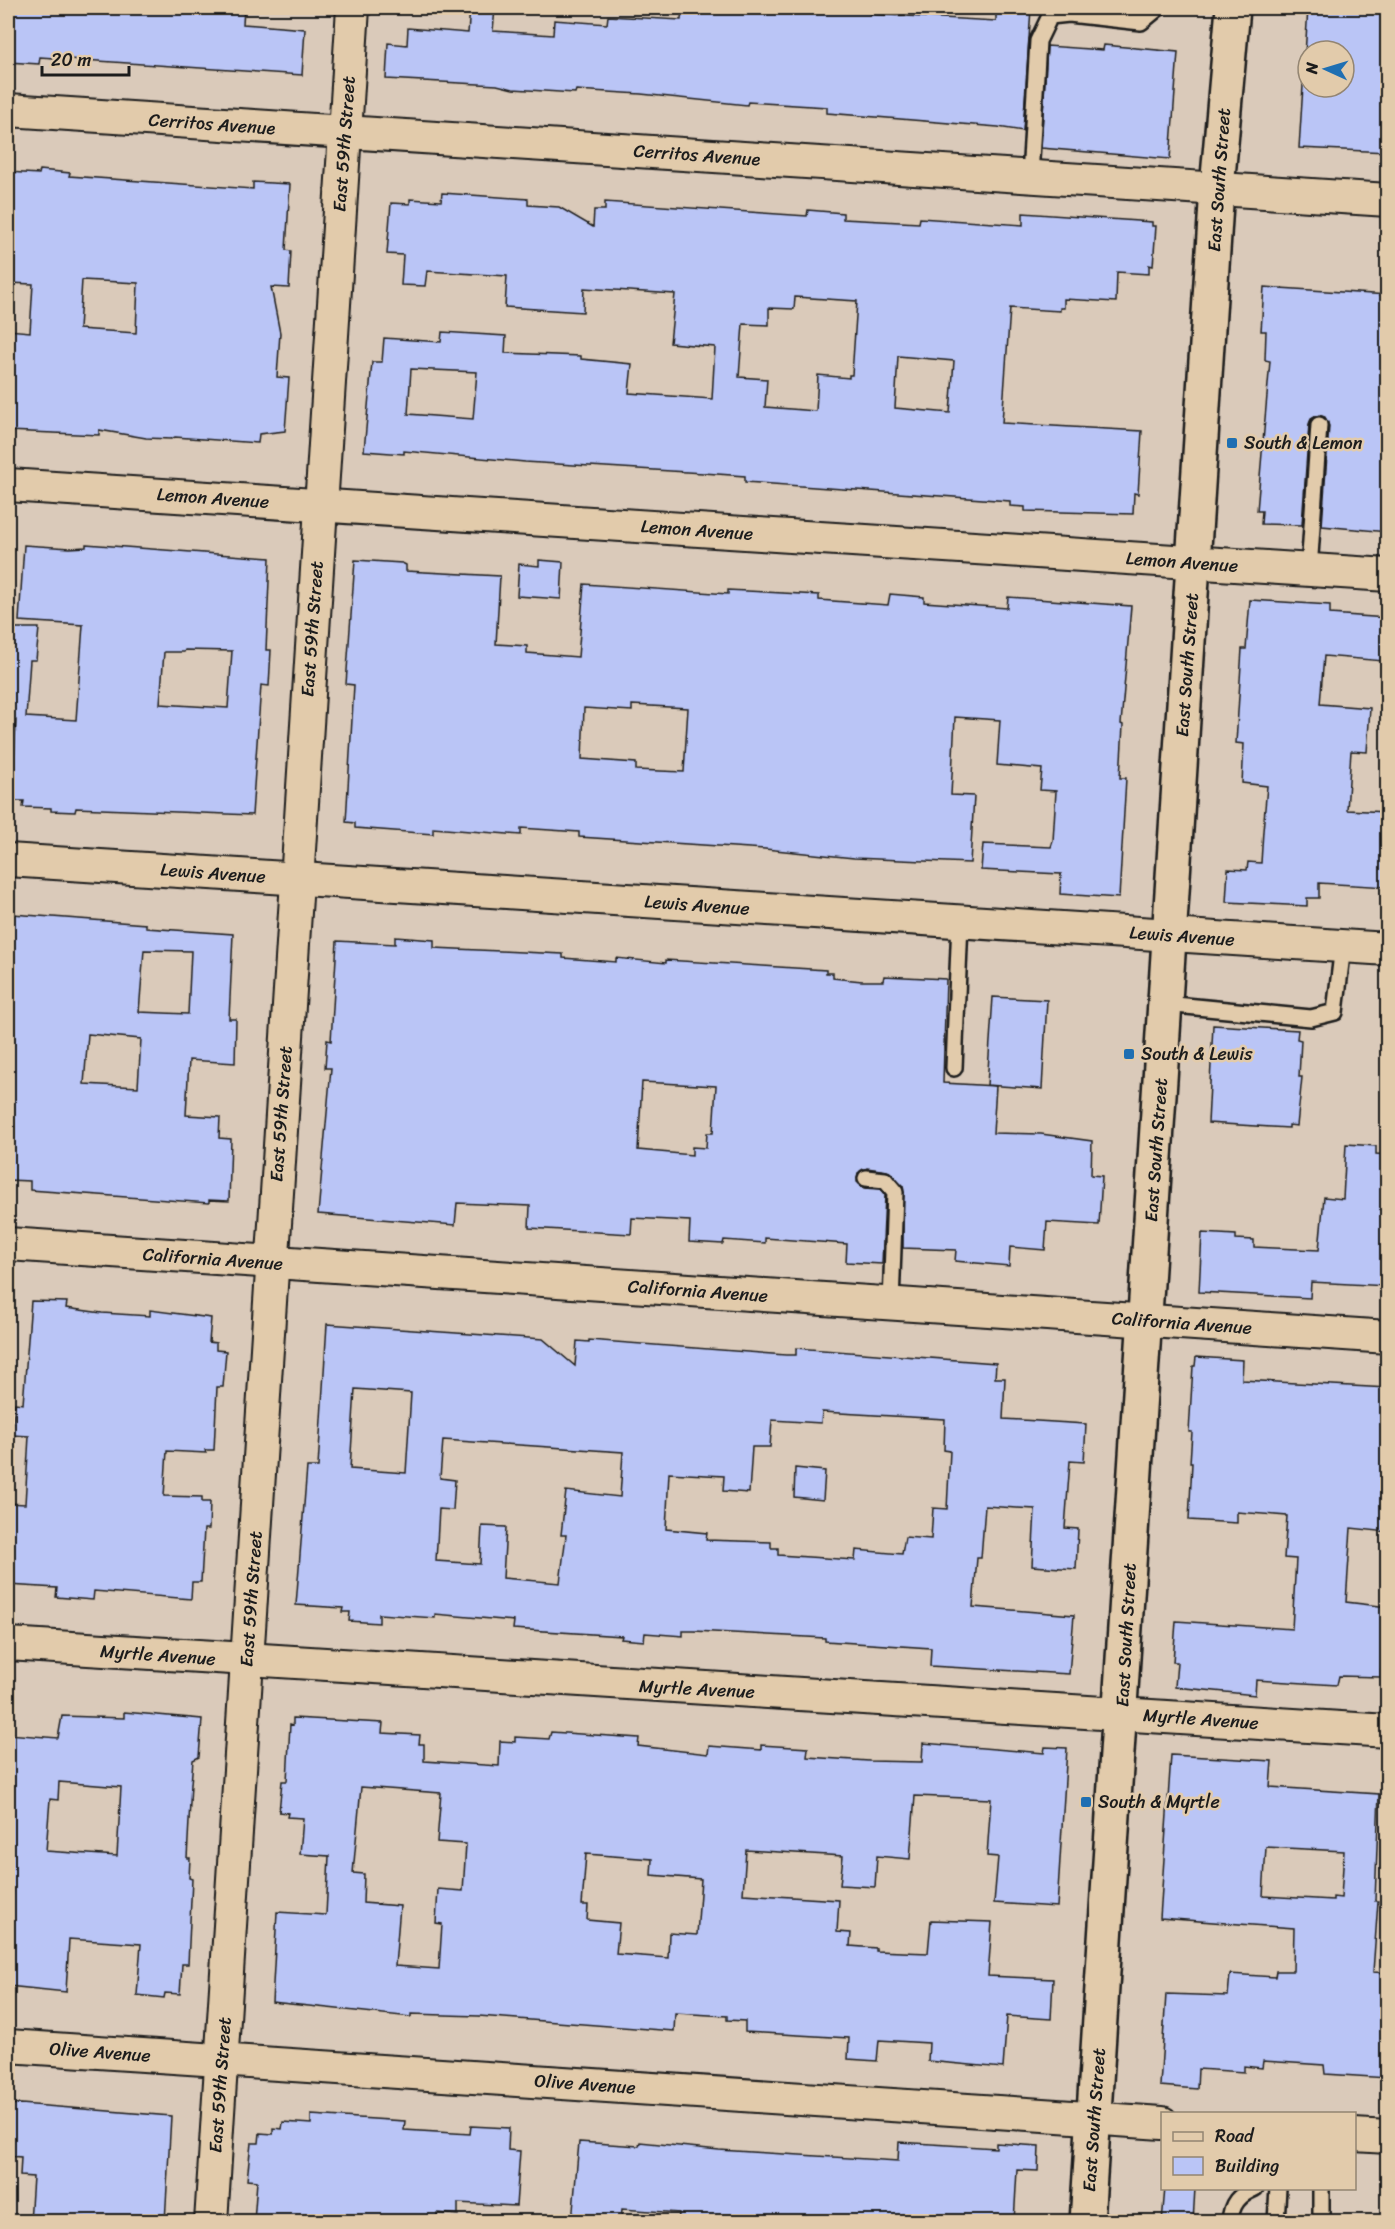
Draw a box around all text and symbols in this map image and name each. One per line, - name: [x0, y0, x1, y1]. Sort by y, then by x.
- scale bar: [42, 39, 129, 77]
- north arrow: [1296, 39, 1356, 99]
- text: 20 m: [51, 44, 91, 76]
- text: N: [1297, 61, 1326, 76]
- street label: East 59th Street: [323, 75, 365, 213]
- street label: Cerritos Avenue: [148, 104, 277, 144]
- street label: East South Street: [1198, 107, 1240, 253]
- street label: Cerritos Avenue: [633, 135, 762, 175]
- place label: South & Lemon: [1244, 427, 1363, 459]
- marker: South & Lemon: [1225, 436, 1239, 450]
- street label: Lemon Avenue: [156, 478, 270, 518]
- street label: Lemon Avenue: [640, 510, 754, 550]
- street label: Lemon Avenue: [1125, 542, 1239, 582]
- street label: East 59th Street: [291, 560, 333, 698]
- street label: East South Street: [1166, 592, 1208, 738]
- street label: Lewis Avenue: [159, 853, 267, 893]
- street label: Lewis Avenue: [643, 885, 751, 925]
- street label: Lewis Avenue: [1128, 916, 1236, 956]
- place label: South & Lewis: [1141, 1038, 1253, 1070]
- street label: East 59th Street: [260, 1045, 302, 1183]
- marker: South & Lewis: [1122, 1047, 1136, 1061]
- street label: East South Street: [1135, 1077, 1177, 1223]
- street label: California Avenue: [142, 1238, 284, 1280]
- street label: California Avenue: [627, 1270, 769, 1312]
- street label: California Avenue: [1111, 1302, 1253, 1344]
- street label: East 59th Street: [230, 1530, 272, 1668]
- street label: East South Street: [1106, 1562, 1146, 1708]
- street label: Myrtle Avenue: [99, 1635, 217, 1675]
- street label: Myrtle Avenue: [638, 1670, 756, 1708]
- street label: Myrtle Avenue: [1142, 1699, 1260, 1739]
- place label: South & Myrtle: [1098, 1786, 1220, 1818]
- marker: South & Myrtle: [1079, 1795, 1093, 1809]
- street label: East 59th Street: [199, 2016, 241, 2154]
- street label: Olive Avenue: [48, 2033, 152, 2071]
- street label: East South Street: [1073, 2047, 1115, 2193]
- street label: Olive Avenue: [533, 2065, 637, 2103]
- legend: [1161, 2112, 1356, 2190]
- text: Road: [1215, 2120, 1255, 2152]
- text: Building: [1215, 2150, 1279, 2182]

